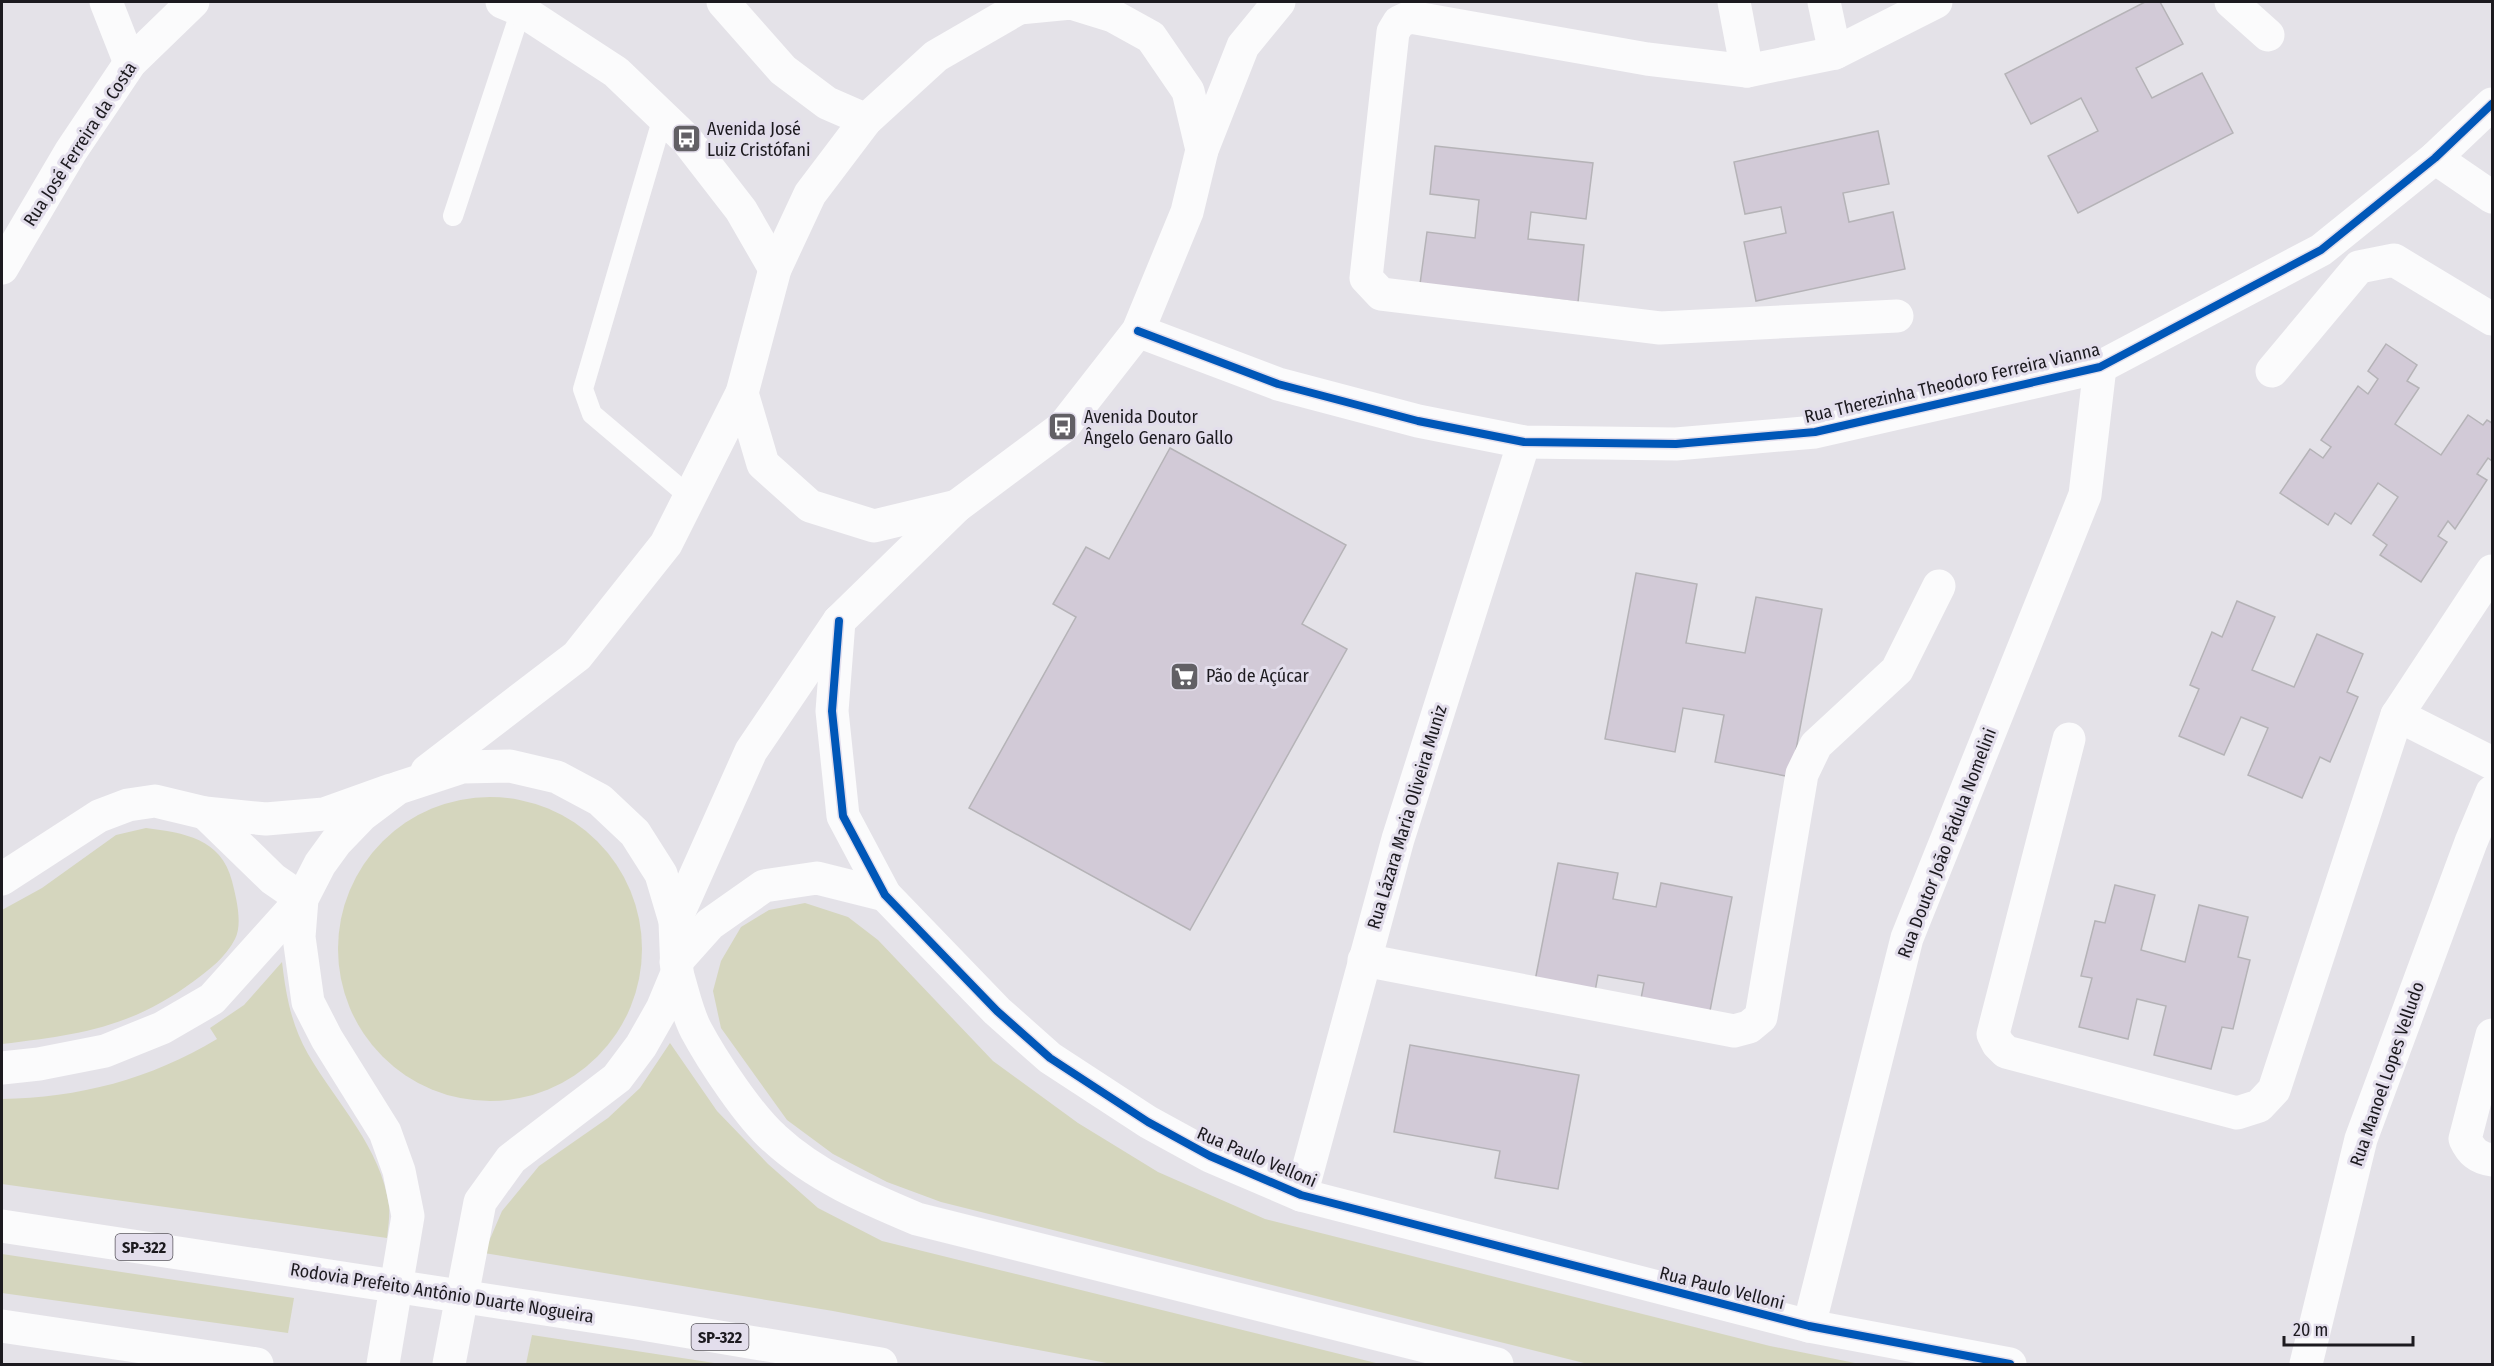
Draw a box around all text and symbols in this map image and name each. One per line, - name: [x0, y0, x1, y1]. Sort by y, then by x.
- street label: Rua José Ferreira da Costa: [19, 58, 141, 230]
- place label: Avenida José Luiz Cristófani: [707, 118, 810, 161]
- bus stop icon: Avenida José Luiz Cristófani: [670, 123, 702, 155]
- street label: Rua Therezinha Theodoro Ferreira Vianna: [1802, 338, 2102, 428]
- place label: Avenida Doutor Ângelo Genaro Gallo: [1084, 406, 1233, 449]
- bus stop icon: Avenida Doutor Ângelo Genaro Gallo: [1047, 411, 1079, 443]
- supermarket icon: Pão de Açúcar: [1169, 660, 1201, 692]
- place label: Pão de Açúcar: [1206, 665, 1310, 687]
- street label: Rua Lázara Maria Oliveira Muniz: [1362, 702, 1452, 932]
- street label: Rua Doutor João Pádula Nomelini: [1893, 725, 2001, 961]
- street label: Rua Manoel Lopes Velludo: [2345, 979, 2429, 1169]
- street label: Rua Paulo Velloni: [1194, 1122, 1320, 1192]
- road number: SP-322: [116, 1234, 172, 1260]
- street label: Rodovia Prefeito Antônio Duarte Nogueira: [289, 1258, 595, 1328]
- street label: Rua Paulo Velloni: [1657, 1262, 1787, 1314]
- scale bar: [2284, 1309, 2413, 1347]
- text: 20 m: [2293, 1319, 2328, 1341]
- road number: SP-322: [692, 1324, 748, 1350]

